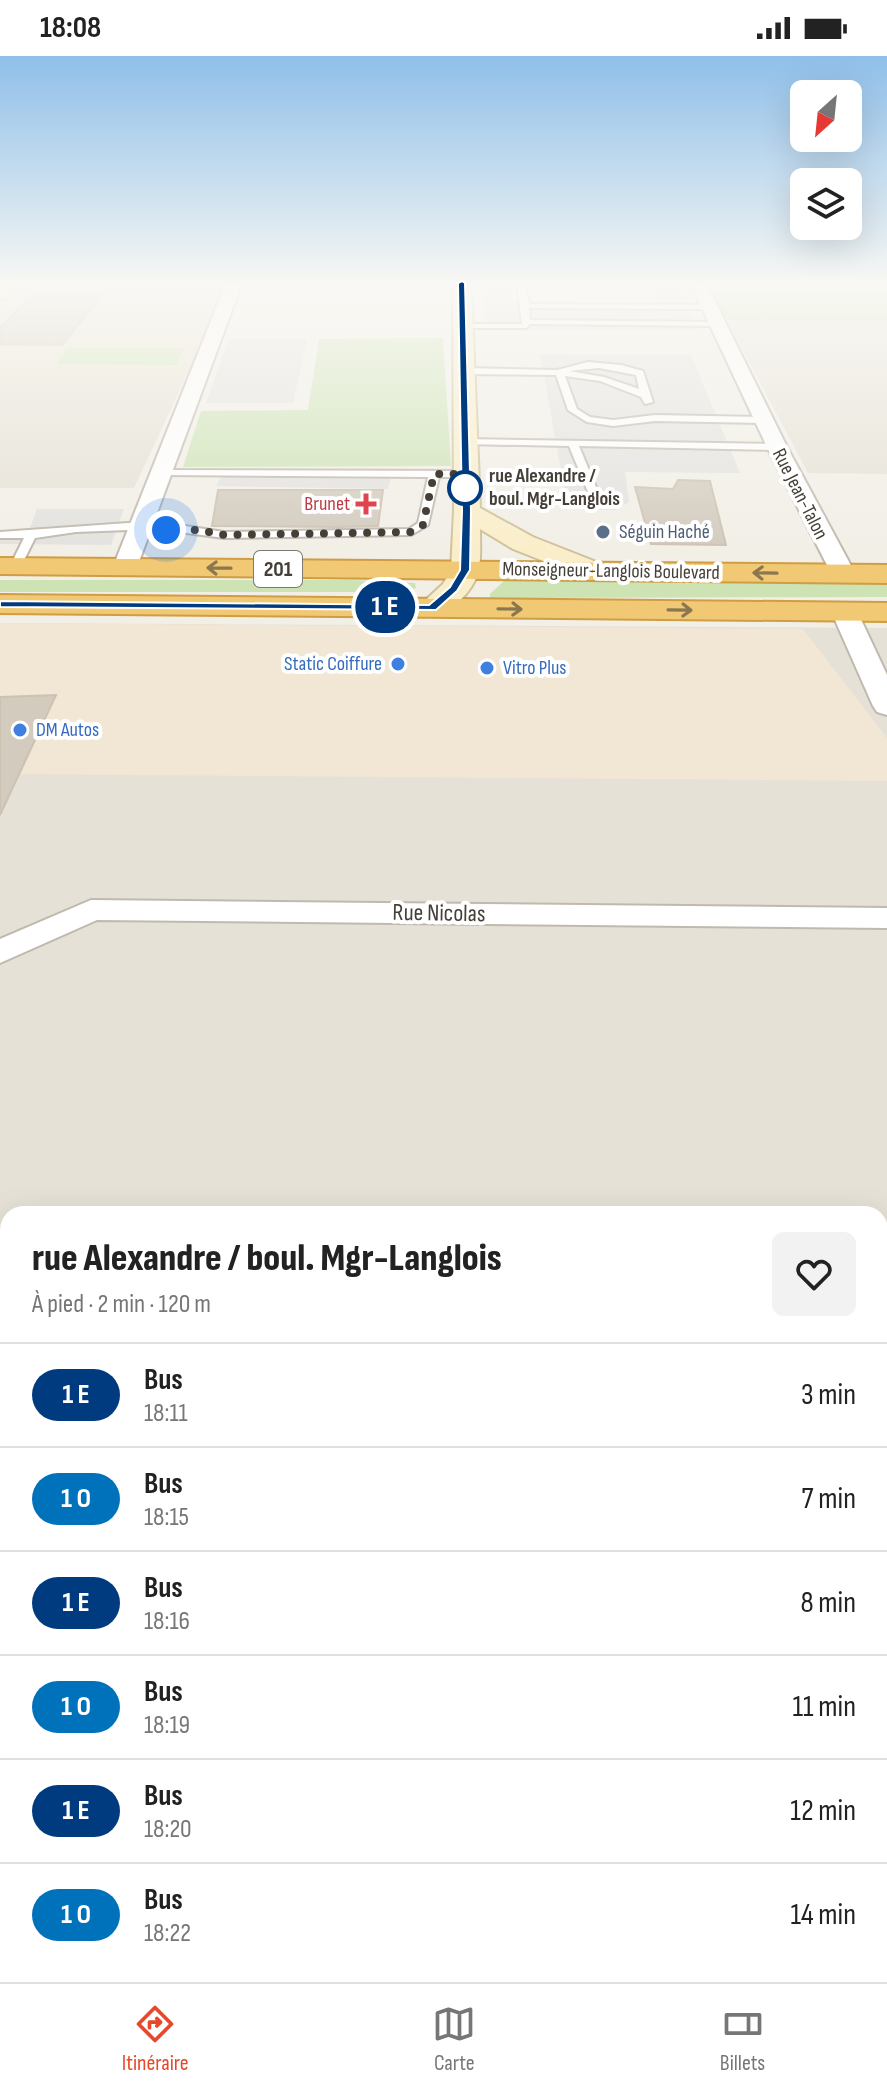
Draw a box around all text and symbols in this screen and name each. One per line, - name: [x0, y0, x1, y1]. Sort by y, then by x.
- text: 18:08: [40, 10, 101, 46]
- north arrow: [790, 80, 862, 152]
- map controls: [790, 80, 862, 240]
- button: layers: [790, 168, 862, 240]
- street label: Rue Jean-Talon: [767, 445, 833, 543]
- place label: rue Alexandre / boul. Mgr-Langlois: [489, 464, 620, 511]
- marker: rue Alexandre / boul. Mgr-Langlois: [448, 471, 482, 505]
- place label: Brunet: [304, 492, 350, 516]
- marker: Brunet: [357, 495, 375, 513]
- your location: [146, 510, 186, 550]
- place label: Séguin Haché: [619, 520, 710, 544]
- marker: Séguin Haché: [594, 523, 612, 541]
- road number: 201: [254, 551, 302, 587]
- street label: Monseigneur-Langlois Boulevard: [502, 557, 720, 585]
- one-way arrow: [206, 560, 233, 576]
- one-way arrow: [752, 565, 779, 581]
- line badge: 1 E: [339, 581, 431, 633]
- text: 1 E: [371, 590, 399, 623]
- one-way arrow: [496, 601, 523, 616]
- one-way arrow: [666, 603, 693, 618]
- place label: Static Coiffure: [284, 652, 382, 676]
- marker: Static Coiffure: [389, 655, 407, 673]
- place label: Vitro Plus: [503, 656, 566, 680]
- marker: Vitro Plus: [478, 659, 496, 677]
- place label: DM Autos: [36, 718, 99, 742]
- marker: DM Autos: [11, 721, 29, 739]
- street label: Rue Nicolas: [392, 898, 486, 928]
- button: heart: [772, 1232, 856, 1316]
- text: rue Alexandre / boul. Mgr-Langlois: [32, 1236, 502, 1281]
- text: À pied · 2 min · 120 m: [32, 1289, 211, 1320]
- text: Bus: [144, 1362, 183, 1398]
- text: 3 min: [801, 1377, 856, 1413]
- text: 1 E: [62, 1378, 90, 1411]
- text: 18:11: [144, 1398, 188, 1429]
- text: Bus: [144, 1466, 183, 1502]
- text: 7 min: [802, 1481, 856, 1517]
- text: 1 O: [61, 1482, 91, 1515]
- text: 18:15: [144, 1502, 189, 1533]
- text: Bus: [144, 1570, 183, 1606]
- text: 8 min: [800, 1585, 856, 1621]
- text: 1 E: [62, 1586, 90, 1619]
- text: 18:16: [144, 1606, 190, 1637]
- text: Bus: [144, 1674, 183, 1710]
- text: 11 min: [793, 1689, 856, 1725]
- text: 1 O: [61, 1690, 91, 1723]
- text: 18:19: [144, 1710, 190, 1741]
- text: Bus: [144, 1778, 183, 1814]
- text: 12 min: [790, 1793, 856, 1829]
- text: 1 E: [62, 1794, 90, 1827]
- text: 18:20: [144, 1814, 192, 1845]
- text: Bus: [144, 1882, 183, 1918]
- text: 14 min: [791, 1897, 856, 1933]
- text: 1 O: [61, 1898, 91, 1931]
- text: 18:22: [144, 1918, 191, 1949]
- tab: Itinéraire: [122, 2002, 189, 2077]
- tab: Carte: [432, 2002, 476, 2077]
- tab: Billets: [720, 2002, 765, 2077]

